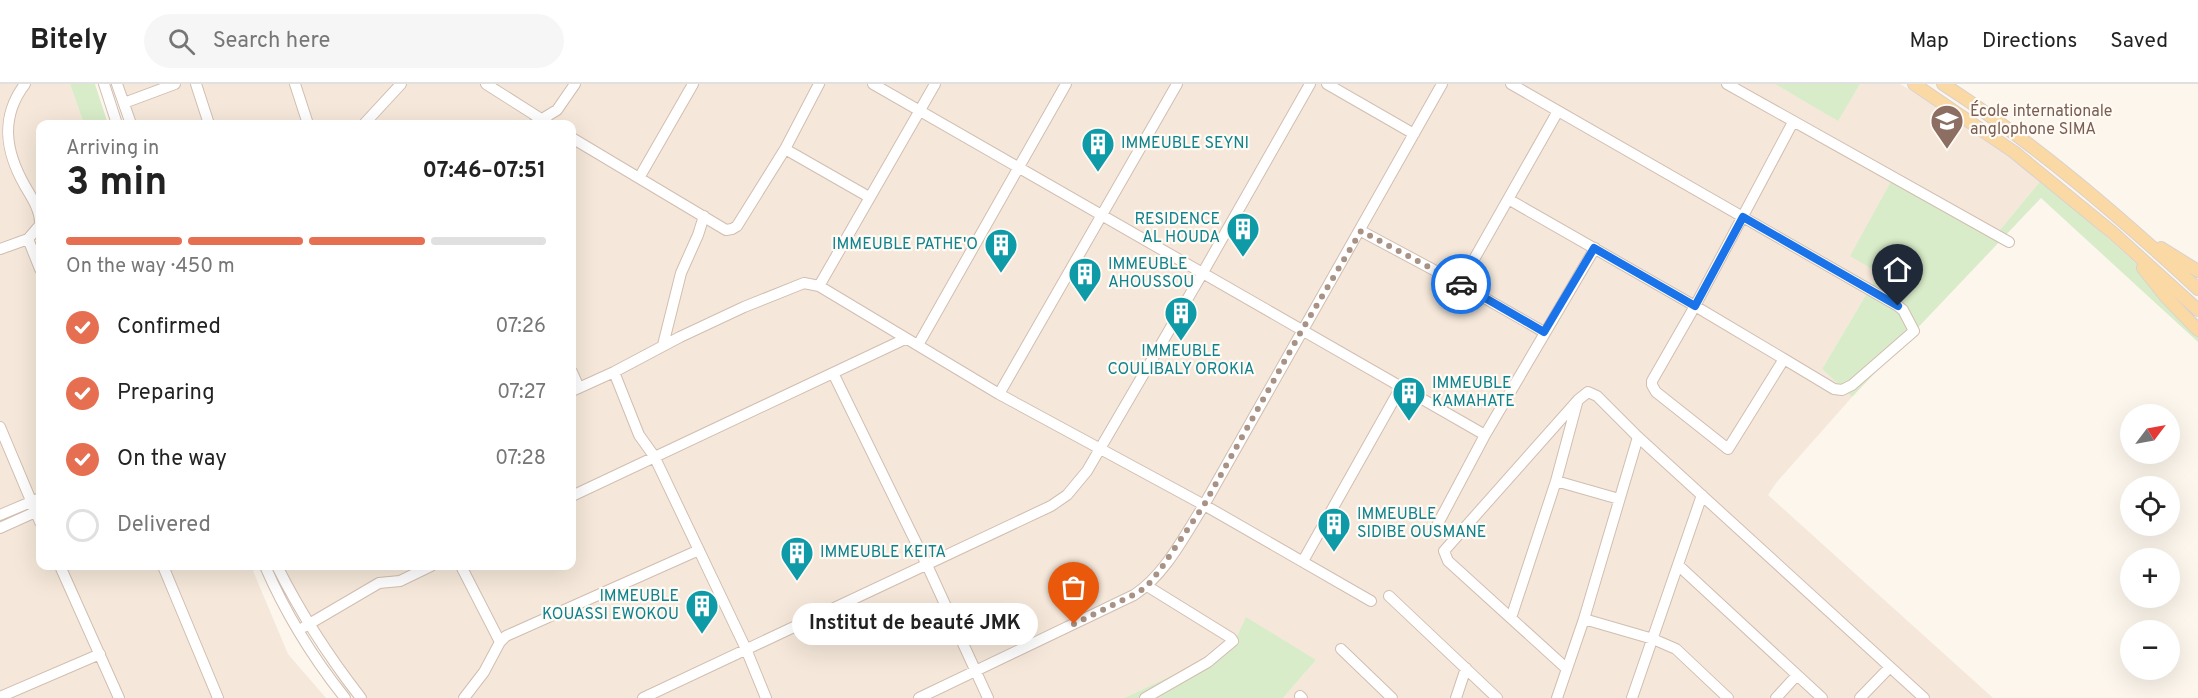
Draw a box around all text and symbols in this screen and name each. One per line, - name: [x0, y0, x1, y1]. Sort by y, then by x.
- search box: [144, 14, 564, 68]
- text: Bitely: [30, 23, 108, 59]
- icon: search: [165, 25, 198, 58]
- text: Search here: [213, 28, 330, 55]
- text: Map: [1909, 28, 1949, 55]
- text: Directions: [1982, 28, 2077, 55]
- text: Saved: [2110, 28, 2168, 55]
- place label: École internationale anglophone SIMA: [1970, 100, 2112, 140]
- school or university icon: École internationale anglophone SIMA: [1929, 103, 1965, 150]
- building icon: IMMEUBLE SEYNI: [1080, 126, 1116, 173]
- place label: IMMEUBLE SEYNI: [1121, 134, 1249, 154]
- text: Arriving in: [66, 136, 159, 162]
- text: 07:46–07:51: [423, 158, 546, 185]
- text: 3 min: [66, 160, 167, 209]
- place label: RESIDENCE AL HOUDA: [1134, 210, 1220, 248]
- building icon: RESIDENCE AL HOUDA: [1225, 211, 1261, 258]
- building icon: IMMEUBLE PATHE'O: [983, 227, 1019, 274]
- place label: IMMEUBLE PATHE'O: [832, 235, 978, 255]
- pin: [1872, 244, 1923, 306]
- icon: home: [1881, 253, 1914, 286]
- text: On the way · 450 m: [66, 254, 235, 280]
- courier: [1431, 254, 1491, 314]
- place label: IMMEUBLE AHOUSSOU: [1108, 255, 1194, 293]
- building icon: IMMEUBLE AHOUSSOU: [1067, 256, 1103, 303]
- icon: car: [1445, 268, 1478, 301]
- building icon: IMMEUBLE COULIBALY OROKIA: [1163, 295, 1199, 342]
- icon: check: [66, 311, 99, 344]
- text: Confirmed: [117, 314, 221, 341]
- text: 07:26: [495, 314, 546, 340]
- place label: IMMEUBLE COULIBALY OROKIA: [1107, 342, 1255, 380]
- place label: IMMEUBLE KAMAHATE: [1432, 374, 1515, 412]
- building icon: IMMEUBLE KAMAHATE: [1391, 375, 1427, 422]
- icon: check: [66, 377, 99, 410]
- text: Preparing: [117, 380, 215, 407]
- text: 07:27: [497, 380, 546, 406]
- north arrow: [2120, 404, 2180, 464]
- map controls: [2120, 404, 2180, 680]
- icon: check: [66, 443, 99, 476]
- text: On the way: [117, 446, 227, 473]
- text: 07:28: [495, 446, 546, 472]
- button: locate: [2120, 476, 2180, 536]
- place label: IMMEUBLE SIDIBE OUSMANE: [1357, 505, 1486, 543]
- building icon: IMMEUBLE SIDIBE OUSMANE: [1316, 506, 1352, 553]
- text: Delivered: [117, 512, 211, 539]
- building icon: IMMEUBLE KEITA: [779, 535, 815, 582]
- place label: IMMEUBLE KEITA: [820, 543, 946, 563]
- button: +: [2120, 548, 2180, 608]
- pin: [1048, 562, 1099, 624]
- icon: bag: [1057, 571, 1090, 604]
- place label: IMMEUBLE KOUASSI EWOKOU: [542, 587, 679, 625]
- building icon: IMMEUBLE KOUASSI EWOKOU: [684, 588, 720, 635]
- callout: Institut de beauté JMK: [792, 603, 1038, 645]
- text: Institut de beauté JMK: [809, 611, 1021, 637]
- button: −: [2120, 620, 2180, 680]

